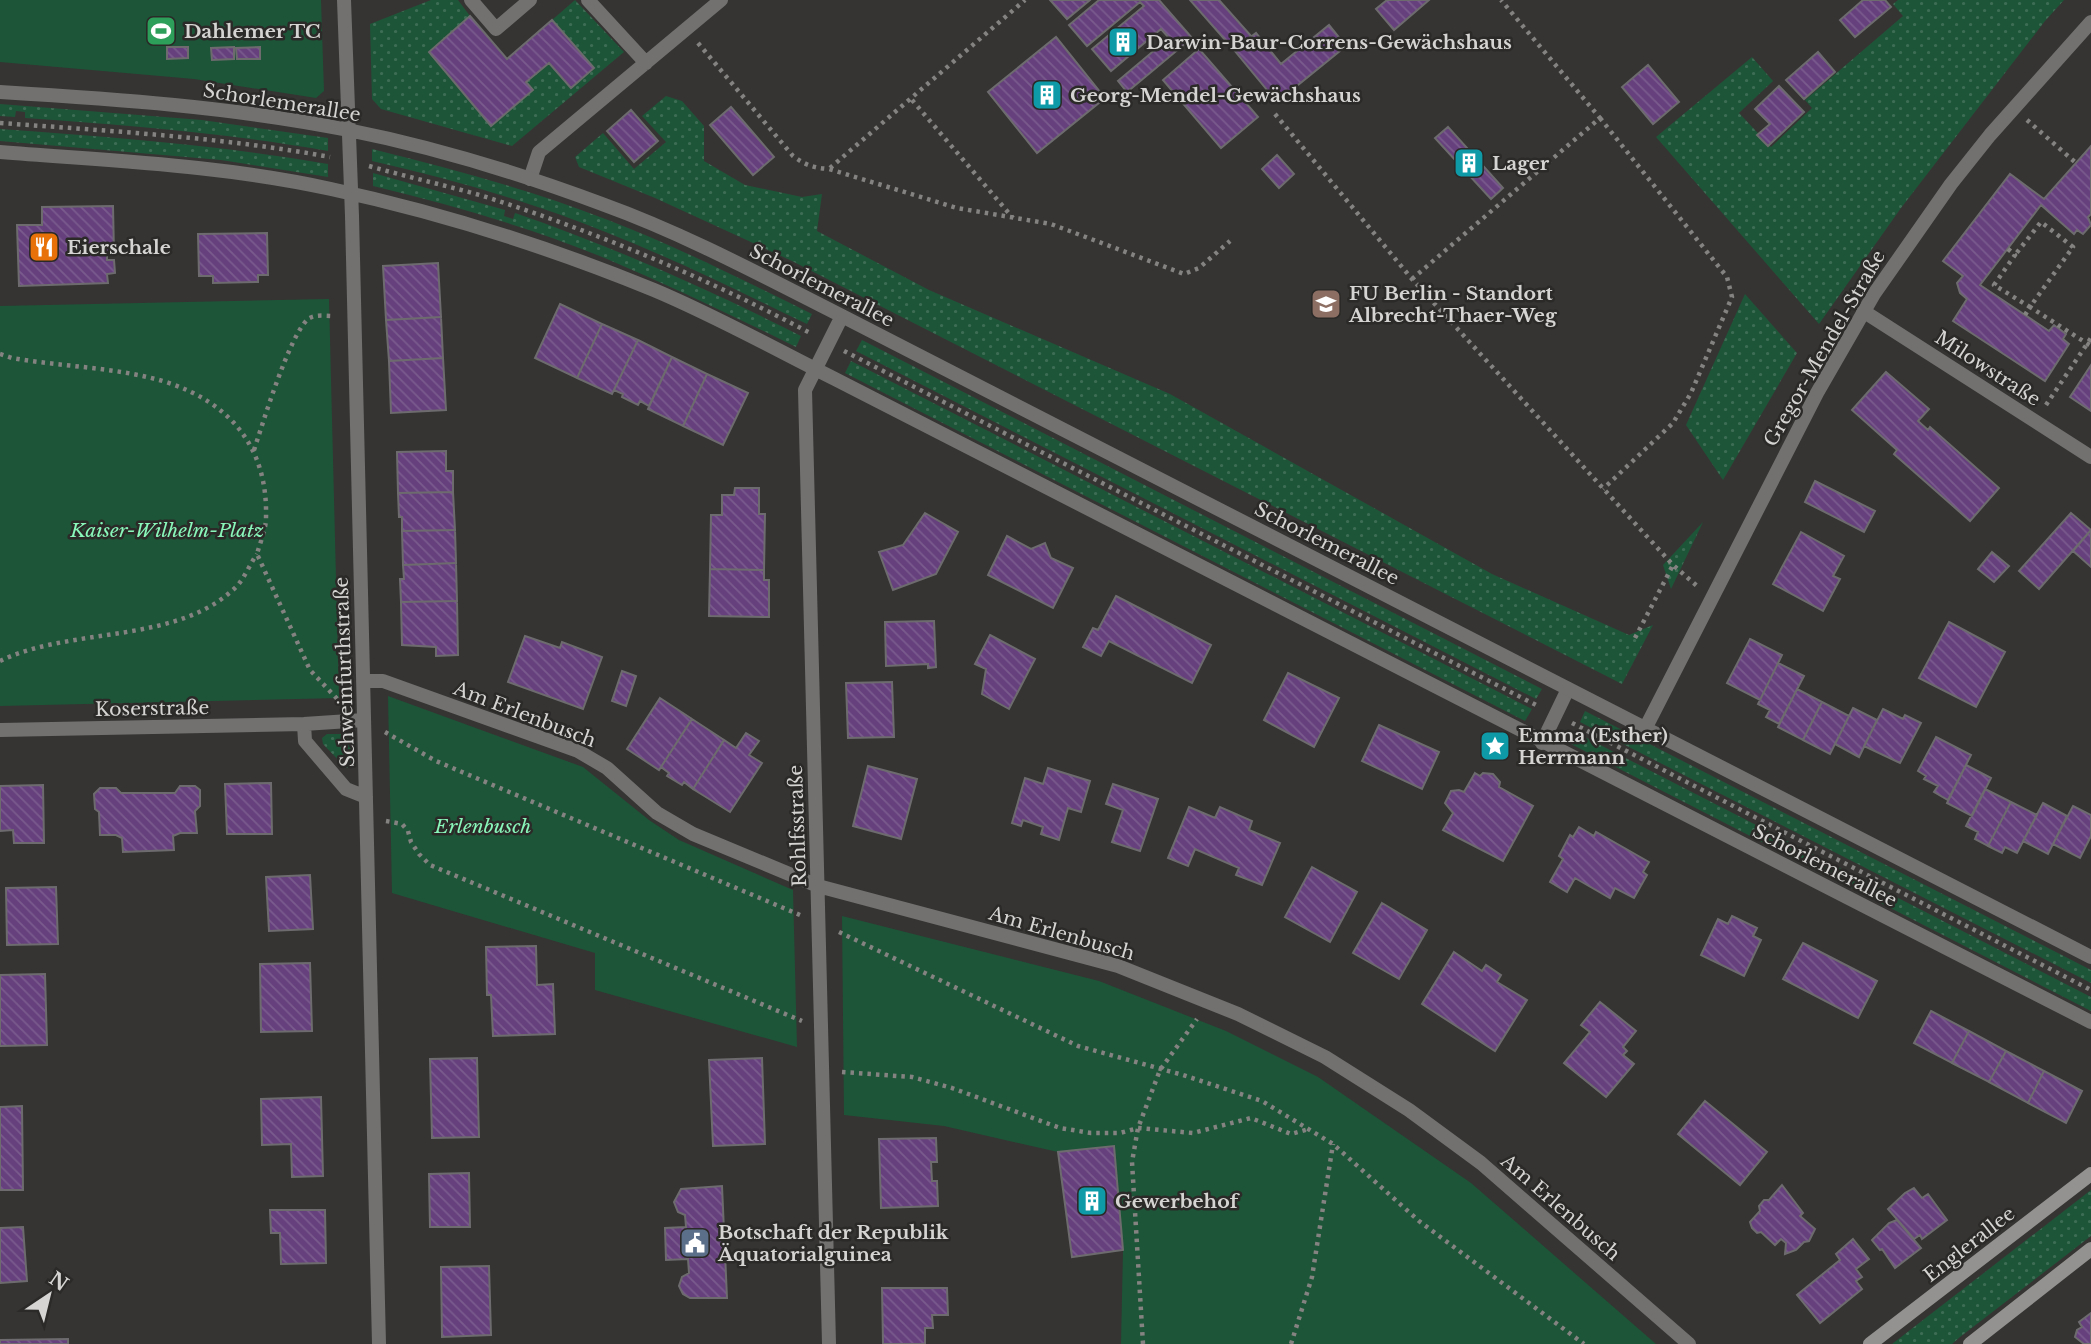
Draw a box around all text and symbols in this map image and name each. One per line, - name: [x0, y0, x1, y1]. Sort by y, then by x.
- sports icon: Dahlemer TC: [144, 14, 178, 48]
- place label: Dahlemer TC: [184, 20, 321, 43]
- building icon: Darwin-Baur-Correns-Gewächshaus: [1106, 25, 1140, 59]
- place label: Darwin-Baur-Correns-Gewächshaus: [1146, 31, 1512, 54]
- building icon: Georg-Mendel-Gewächshaus: [1030, 78, 1064, 112]
- street label: Schorlemerallee: [202, 79, 362, 126]
- place label: Georg-Mendel-Gewächshaus: [1070, 84, 1361, 107]
- building icon: Lager: [1452, 146, 1486, 180]
- place label: Lager: [1492, 152, 1550, 175]
- restaurant icon: Eierschale: [27, 230, 61, 264]
- place label: Eierschale: [67, 236, 171, 259]
- street label: Schorlemerallee: [746, 239, 898, 332]
- street label: Gregor-Mendel-Straße: [1759, 246, 1890, 450]
- place label: FU Berlin - Standort Albrecht-Thaer-Weg: [1348, 282, 1558, 327]
- school or university icon: FU Berlin - Standort Albrecht-Thaer-Weg: [1309, 287, 1343, 321]
- street label: Milowstraße: [1931, 326, 2045, 411]
- street label: Schorlemerallee: [1251, 497, 1403, 590]
- park label: Kaiser-Wilhelm-Platz: [69, 519, 264, 542]
- street label: Schweinfurthstraße: [330, 576, 359, 768]
- street label: Am Erlenbusch: [449, 676, 599, 752]
- street label: Koserstraße: [95, 696, 209, 721]
- place label: Emma (Esther) Herrmann: [1518, 724, 1668, 769]
- place icon: Emma (Esther) Herrmann: [1478, 729, 1512, 763]
- street label: Rohlfsstraße: [784, 765, 811, 887]
- park label: Erlenbusch: [434, 815, 532, 838]
- street label: Schorlemerallee: [1749, 819, 1901, 912]
- street label: Am Erlenbusch: [985, 901, 1137, 965]
- street label: Am Erlenbusch: [1496, 1149, 1625, 1265]
- building icon: Gewerbehof: [1075, 1184, 1109, 1218]
- place label: Gewerbehof: [1115, 1190, 1241, 1213]
- street label: Englerallee: [1919, 1202, 2019, 1287]
- place label: Botschaft der Republik Äquatorialguinea: [717, 1221, 949, 1266]
- public building icon: Botschaft der Republik Äquatorialguinea: [678, 1226, 712, 1260]
- north arrow: [14, 1260, 84, 1330]
- text: N: [45, 1267, 72, 1296]

